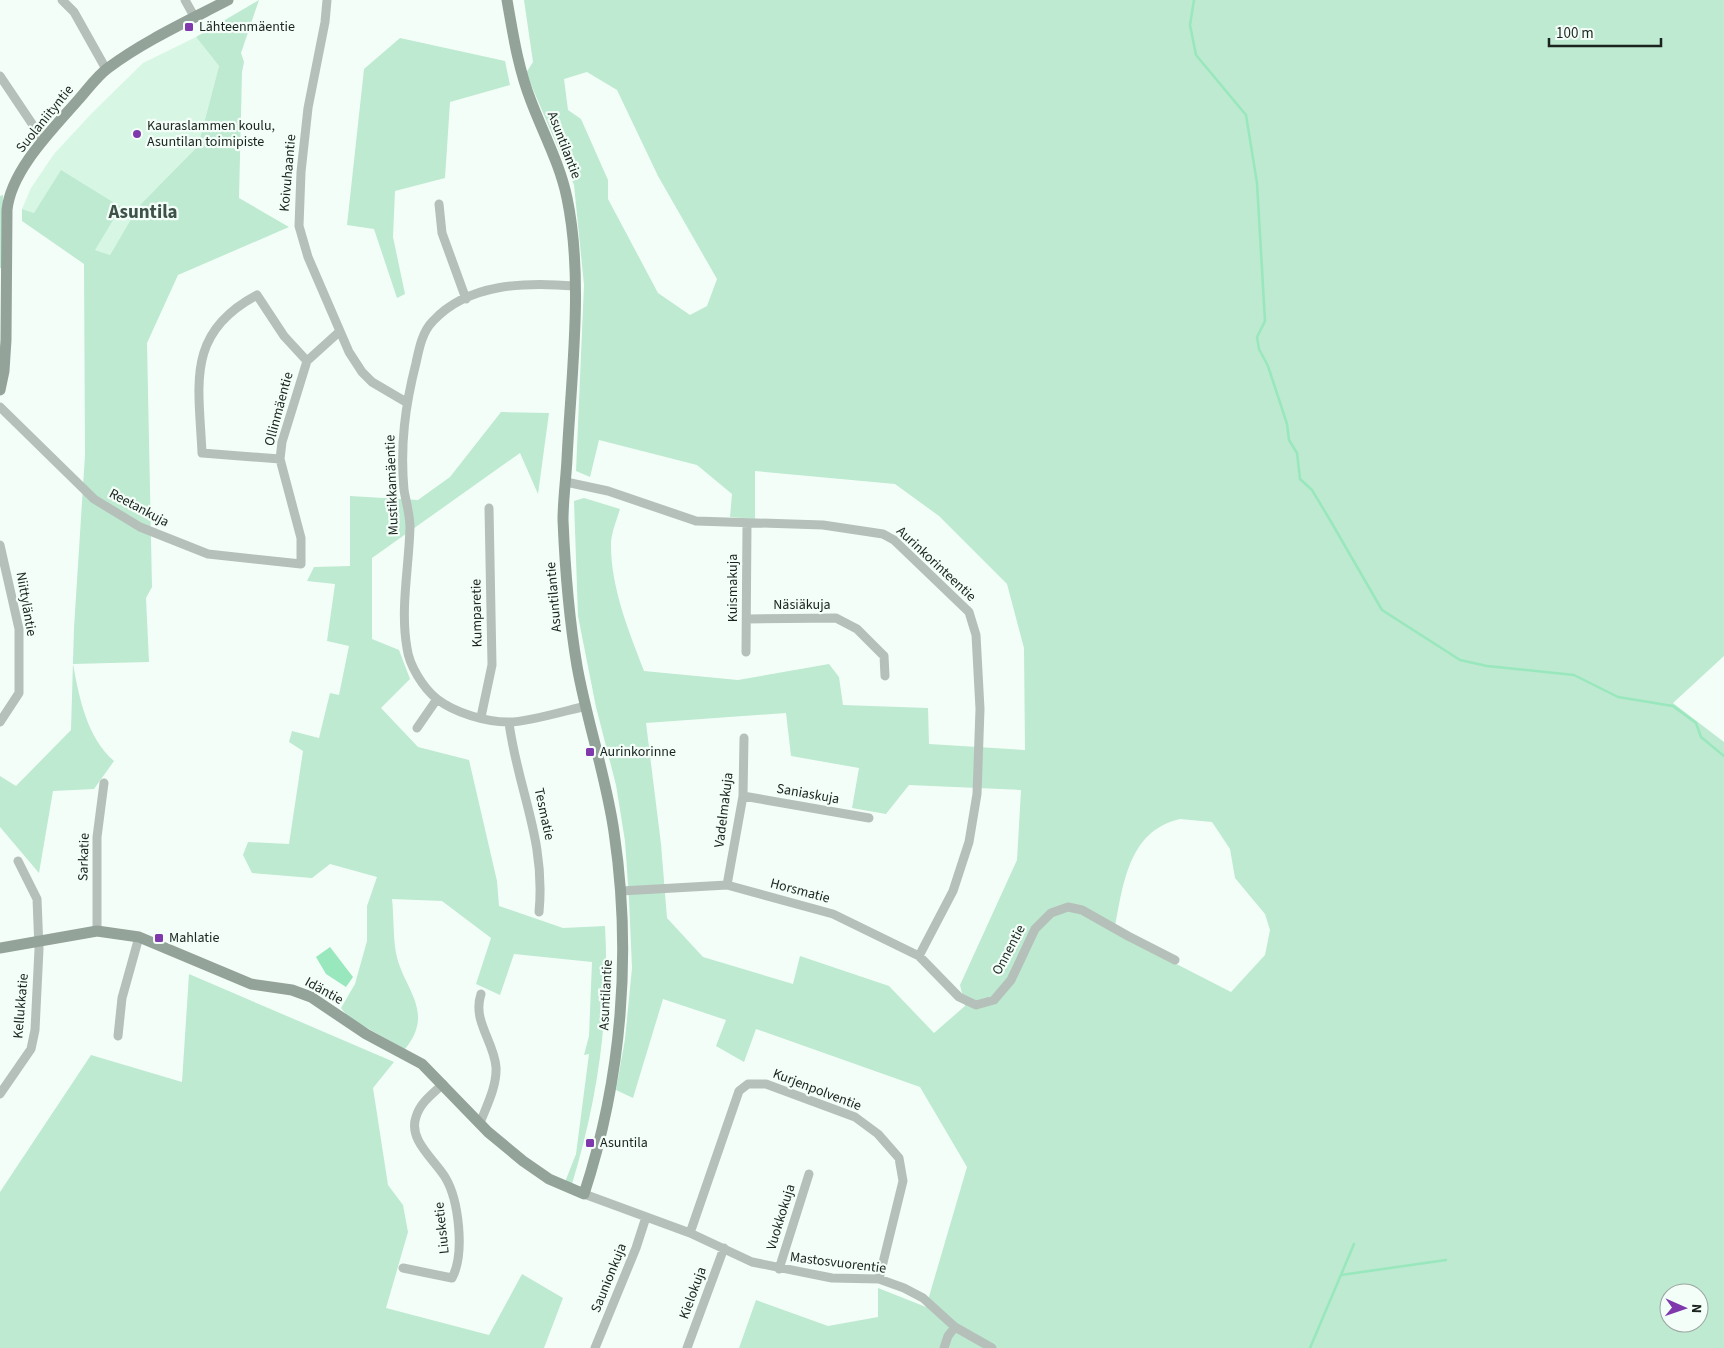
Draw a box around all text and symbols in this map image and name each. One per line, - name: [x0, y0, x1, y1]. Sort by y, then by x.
- scale bar: [1549, 15, 1662, 47]
- place label: Lähteenmäentie: [199, 17, 295, 37]
- marker: Lähteenmäentie: [183, 21, 195, 33]
- text: 100 m: [1556, 23, 1594, 44]
- street label: Suolaniityntie: [11, 81, 79, 157]
- street label: Asuntilantie: [542, 108, 586, 182]
- place label: Kauraslammen koulu, Asuntilan toimipiste: [147, 116, 275, 152]
- marker: Kauraslammen koulu, Asuntilan toimipiste: [131, 128, 143, 140]
- street label: Koivuhaantie: [275, 133, 301, 213]
- district label: Asuntila: [107, 199, 178, 226]
- street label: Ollinmäentie: [260, 370, 298, 448]
- street label: Mustikkamäentie: [380, 434, 404, 536]
- street label: Reetankuja: [105, 484, 173, 532]
- street label: Aurinkorinteentie: [892, 522, 980, 606]
- street label: Kuismakuja: [723, 554, 743, 622]
- street label: Asuntilantie: [541, 561, 567, 633]
- street label: Niittyläntie: [11, 570, 42, 638]
- street label: Kumparetie: [466, 579, 488, 647]
- street label: Näsiäkuja: [773, 595, 831, 615]
- place label: Aurinkorinne: [600, 742, 676, 762]
- marker: Aurinkorinne: [584, 746, 596, 758]
- street label: Vadelmakuja: [709, 771, 739, 849]
- street label: Saniaskuja: [775, 779, 841, 809]
- street label: Tesmatie: [529, 786, 559, 842]
- street label: Sarkatie: [73, 833, 95, 881]
- street label: Horsmatie: [768, 873, 832, 909]
- street label: Onnentie: [987, 921, 1031, 979]
- place label: Mahlatie: [169, 928, 219, 948]
- marker: Mahlatie: [153, 932, 165, 944]
- street label: Asuntilantie: [594, 959, 618, 1031]
- street label: Idäntie: [301, 972, 347, 1010]
- street label: Kellukkatie: [8, 973, 34, 1039]
- street label: Kurjenpolventie: [770, 1064, 864, 1116]
- place label: Asuntila: [600, 1133, 648, 1153]
- marker: Asuntila: [584, 1137, 596, 1149]
- street label: Vuokkokuja: [761, 1182, 801, 1252]
- street label: Liusketie: [429, 1201, 455, 1255]
- street label: Saunionkuja: [586, 1240, 632, 1316]
- street label: Mastosvuorentie: [789, 1247, 887, 1279]
- street label: Kielokuja: [674, 1264, 712, 1322]
- north arrow: [1659, 1283, 1709, 1333]
- text: N: [1686, 1303, 1706, 1313]

